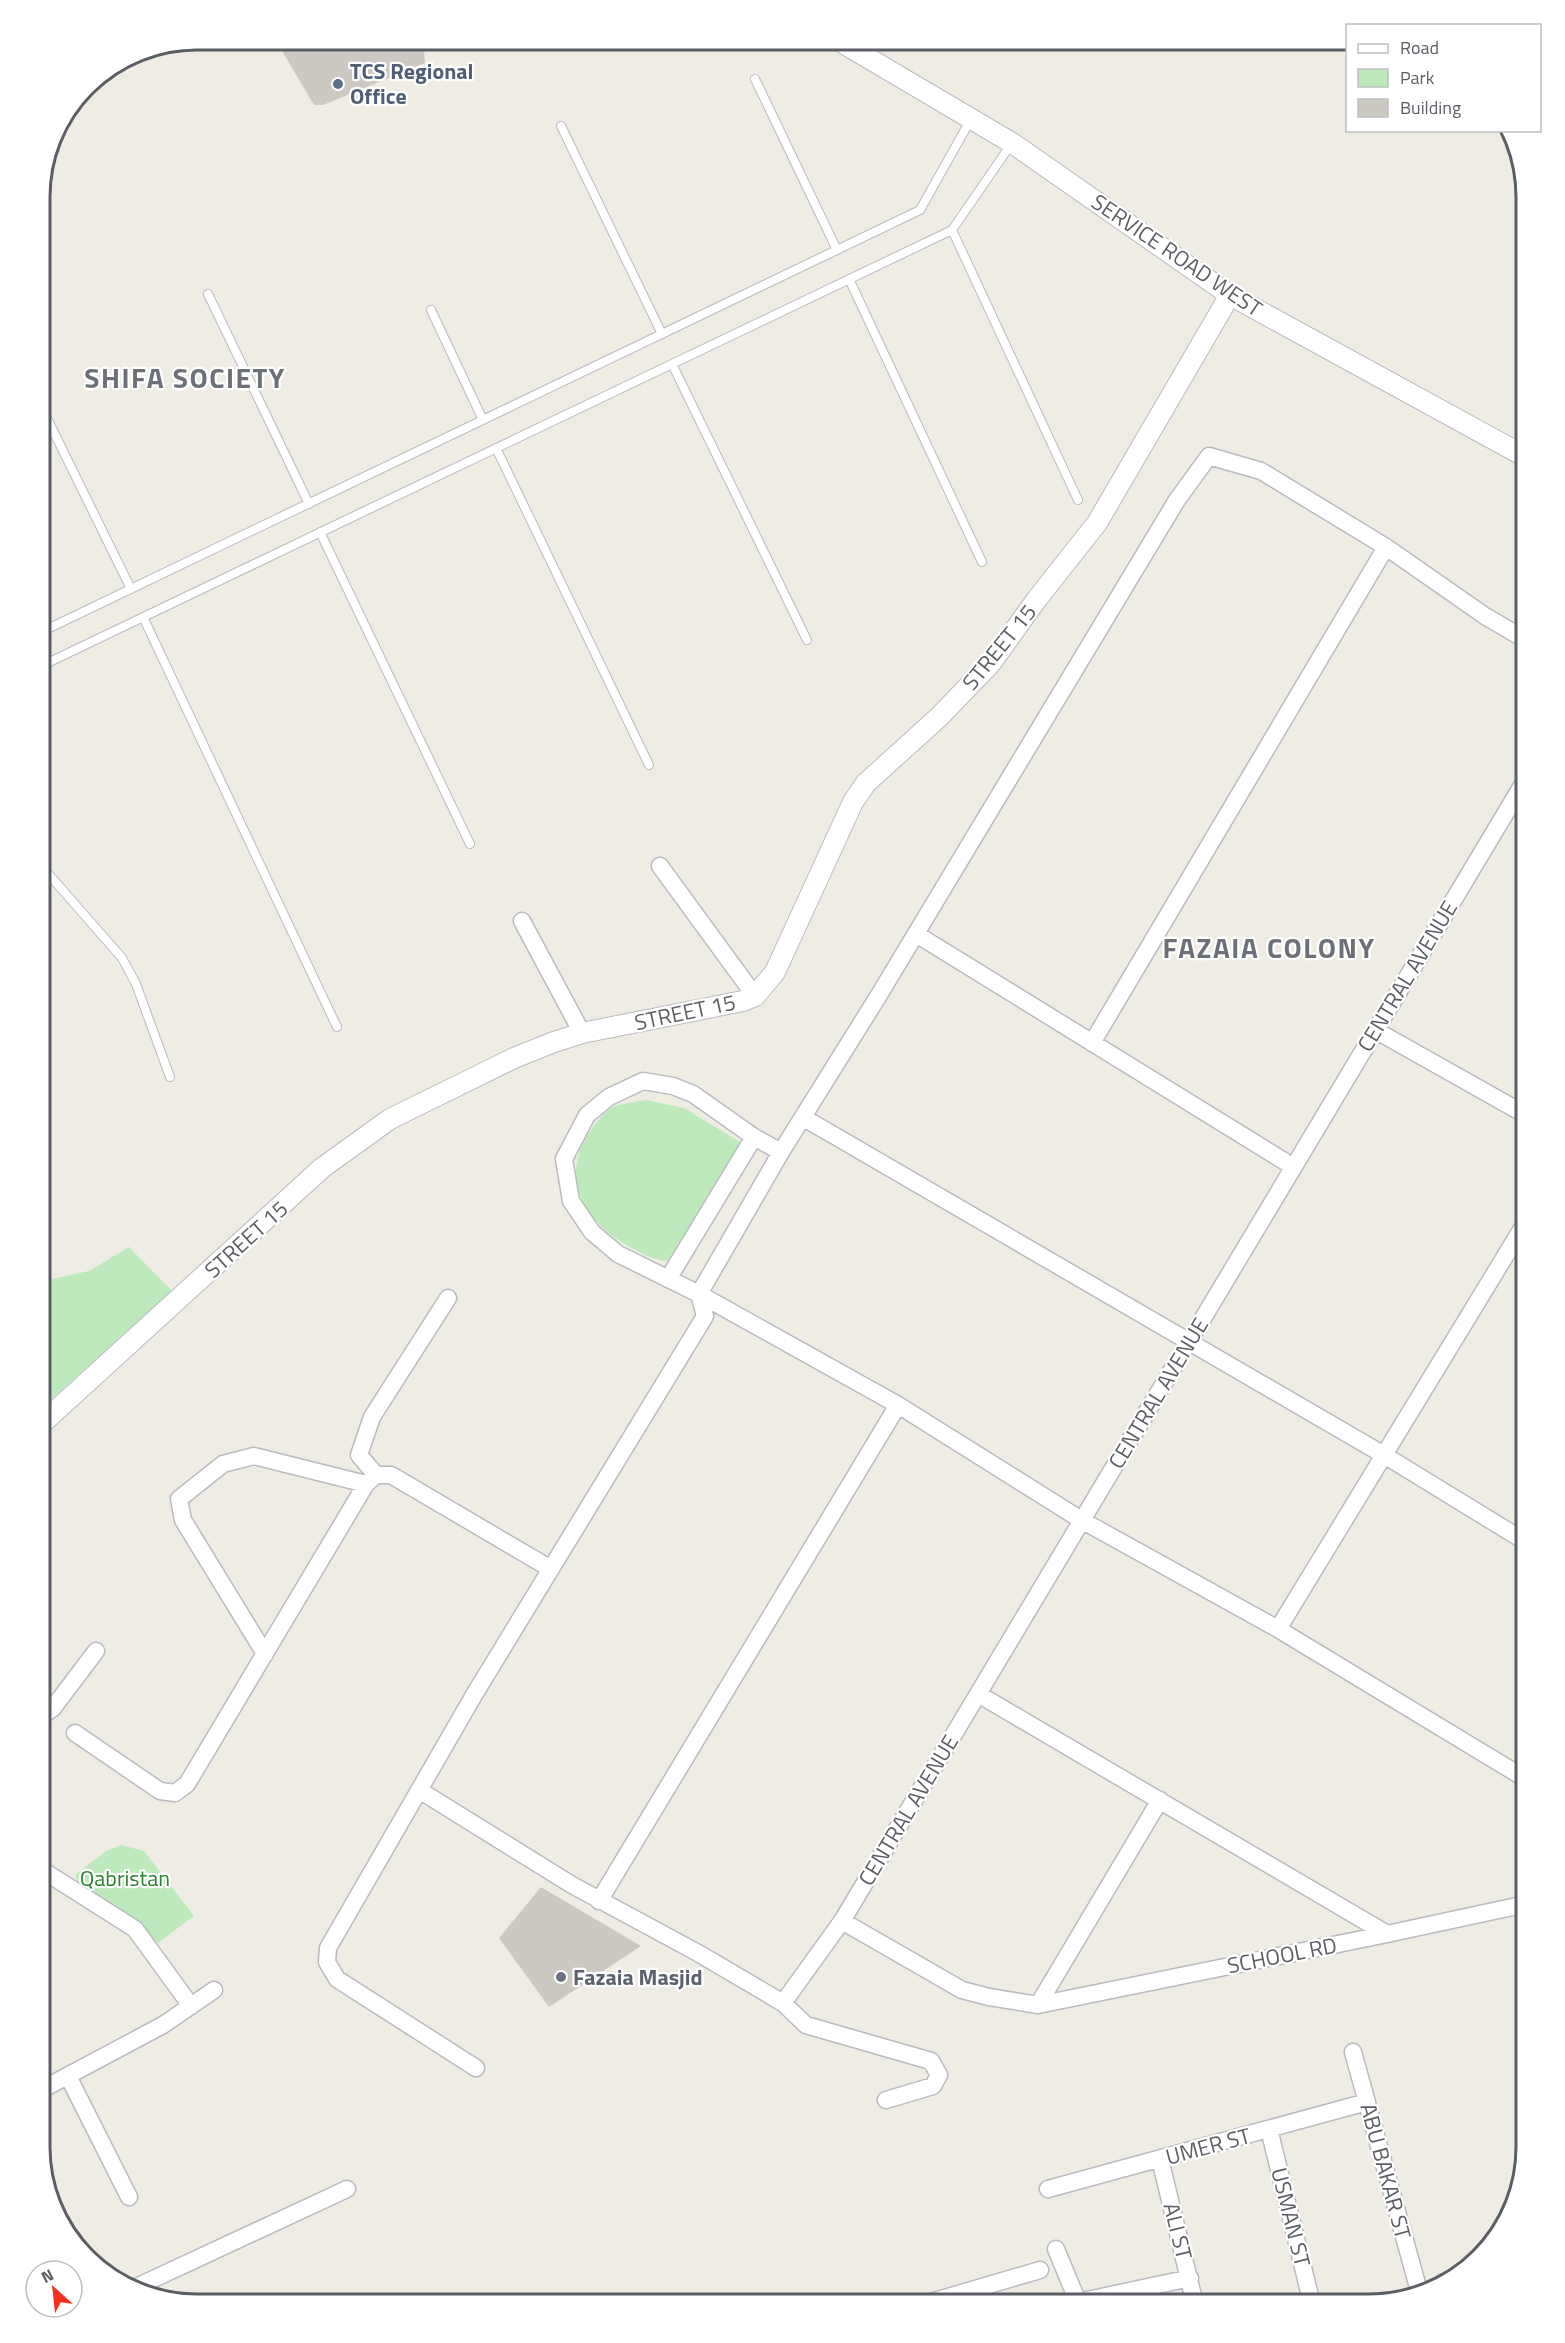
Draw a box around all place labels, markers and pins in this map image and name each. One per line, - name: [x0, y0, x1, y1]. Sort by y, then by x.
- place label: TCS Regional Office: [350, 54, 474, 113]
- marker: TCS Regional Office: [331, 77, 345, 91]
- place label: Fazaia Masjid: [573, 1960, 703, 1994]
- marker: Fazaia Masjid: [554, 1970, 568, 1984]

